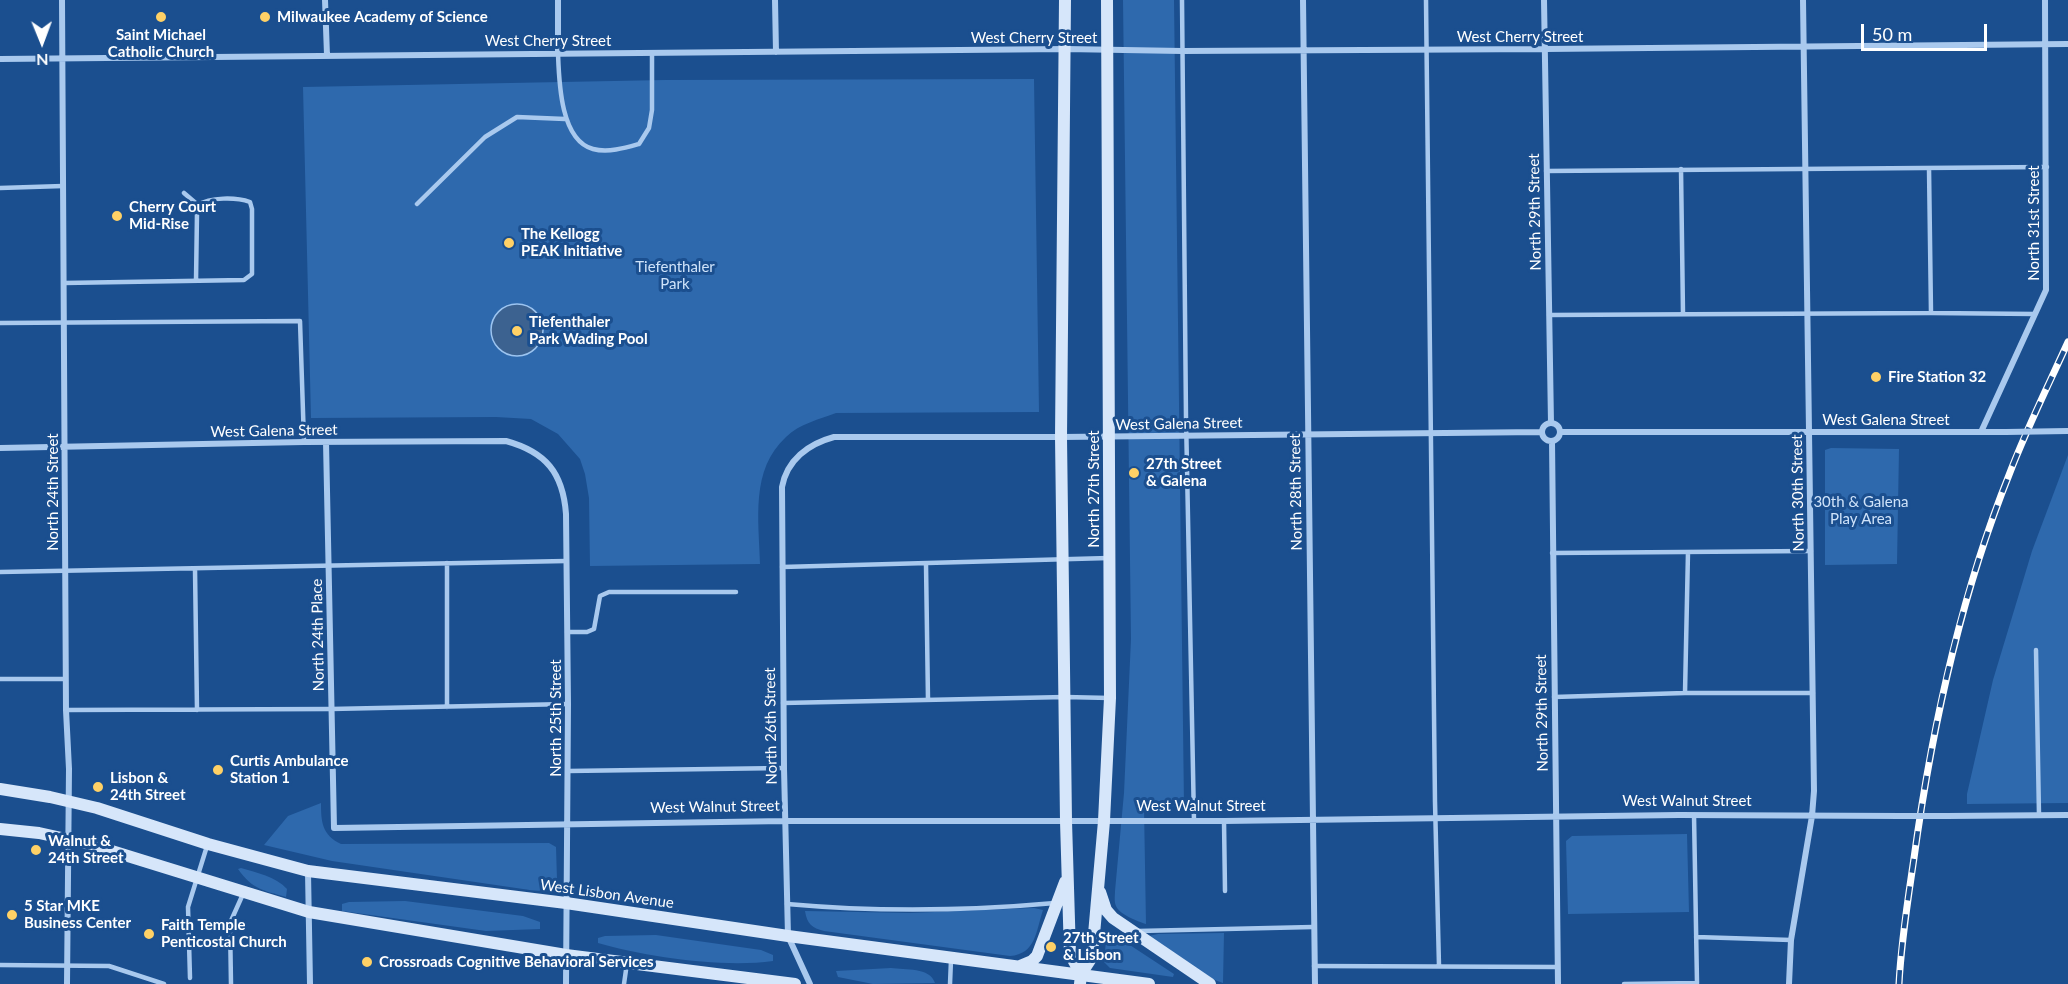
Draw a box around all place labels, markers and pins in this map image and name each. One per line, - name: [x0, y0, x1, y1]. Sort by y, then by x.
- place label: Milwaukee Academy of Science: [277, 8, 488, 26]
- marker: Saint Michael Catholic Church: [154, 10, 168, 24]
- marker: Milwaukee Academy of Science: [258, 10, 272, 24]
- place label: Saint Michael Catholic Church: [108, 26, 214, 61]
- place label: Cherry Court Mid-Rise: [129, 198, 216, 233]
- marker: Cherry Court Mid-Rise: [110, 209, 124, 223]
- place label: The Kellogg PEAK Initiative: [521, 225, 622, 260]
- marker: The Kellogg PEAK Initiative: [502, 236, 516, 250]
- place label: Tiefenthaler Park Wading Pool: [529, 313, 648, 348]
- marker: Tiefenthaler Park Wading Pool: [510, 324, 524, 338]
- place label: Fire Station 32: [1888, 368, 1986, 386]
- marker: Fire Station 32: [1869, 370, 1883, 384]
- place label: 27th Street & Galena: [1146, 455, 1221, 490]
- marker: 27th Street & Galena: [1127, 466, 1141, 480]
- place label: Curtis Ambulance Station 1: [230, 752, 349, 787]
- marker: Curtis Ambulance Station 1: [211, 763, 225, 777]
- place label: Lisbon & 24th Street: [110, 769, 185, 804]
- marker: Lisbon & 24th Street: [91, 780, 105, 794]
- place label: Walnut & 24th Street: [48, 832, 123, 867]
- marker: Walnut & 24th Street: [29, 843, 43, 857]
- place label: 5 Star MKE Business Center: [24, 897, 131, 932]
- marker: 5 Star MKE Business Center: [5, 908, 19, 922]
- place label: Faith Temple Penticostal Church: [161, 916, 287, 951]
- marker: Faith Temple Penticostal Church: [142, 927, 156, 941]
- place label: 27th Street & Lisbon: [1063, 929, 1138, 964]
- marker: 27th Street & Lisbon: [1044, 940, 1058, 954]
- place label: Crossroads Cognitive Behavioral Services: [379, 953, 654, 971]
- marker: Crossroads Cognitive Behavioral Services: [360, 955, 374, 969]

